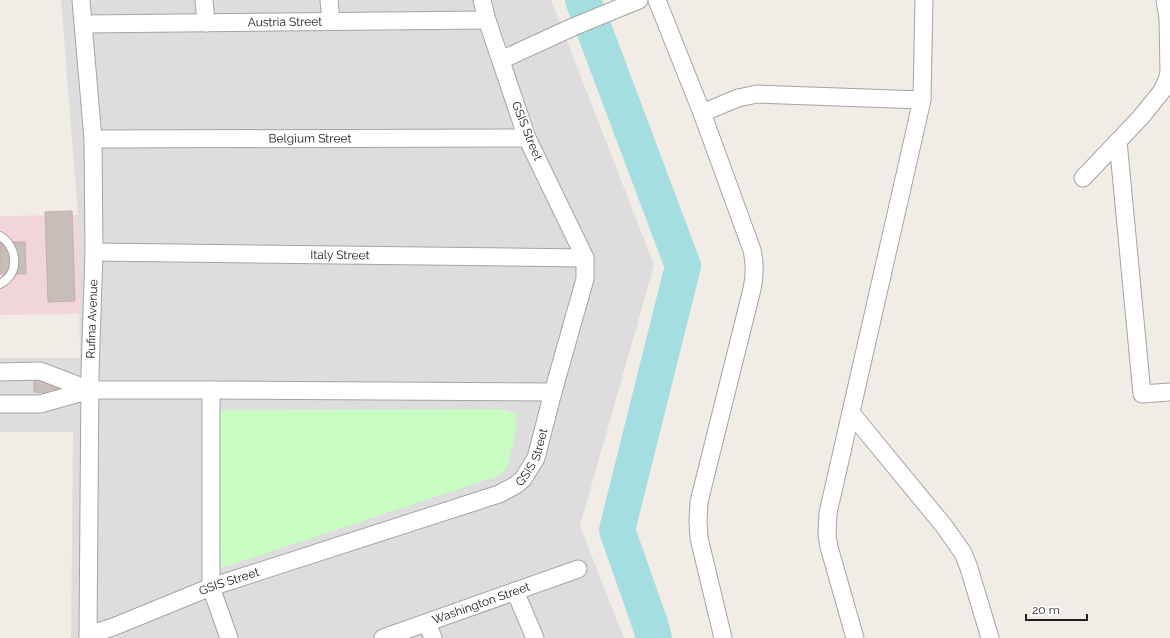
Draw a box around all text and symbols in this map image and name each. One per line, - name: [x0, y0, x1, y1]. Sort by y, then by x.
- street label: Austria Street: [248, 15, 322, 29]
- street label: GSIS Street: [509, 99, 545, 163]
- street label: Belgium Street: [269, 131, 351, 146]
- street label: Italy Street: [310, 248, 370, 262]
- street label: Rufina Avenue: [84, 279, 100, 359]
- street label: GSIS Street: [513, 427, 550, 489]
- street label: GSIS Street: [197, 565, 261, 598]
- street label: Washington Street: [430, 580, 532, 627]
- scale bar: [1026, 596, 1087, 622]
- text: 20 m: [1032, 603, 1060, 617]

